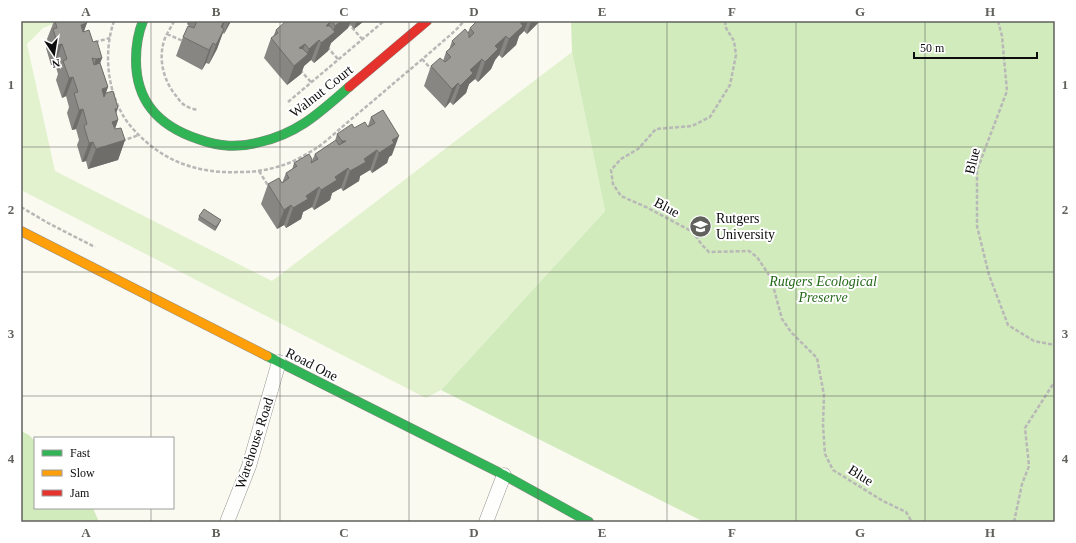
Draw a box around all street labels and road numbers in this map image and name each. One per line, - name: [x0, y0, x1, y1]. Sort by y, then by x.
- street label: Walnut Court: [287, 62, 356, 121]
- street label: Blue: [962, 146, 983, 176]
- street label: Blue: [652, 195, 682, 220]
- street label: Road One: [283, 345, 340, 384]
- street label: Warehouse Road: [233, 396, 276, 491]
- street label: Blue: [846, 462, 876, 489]

